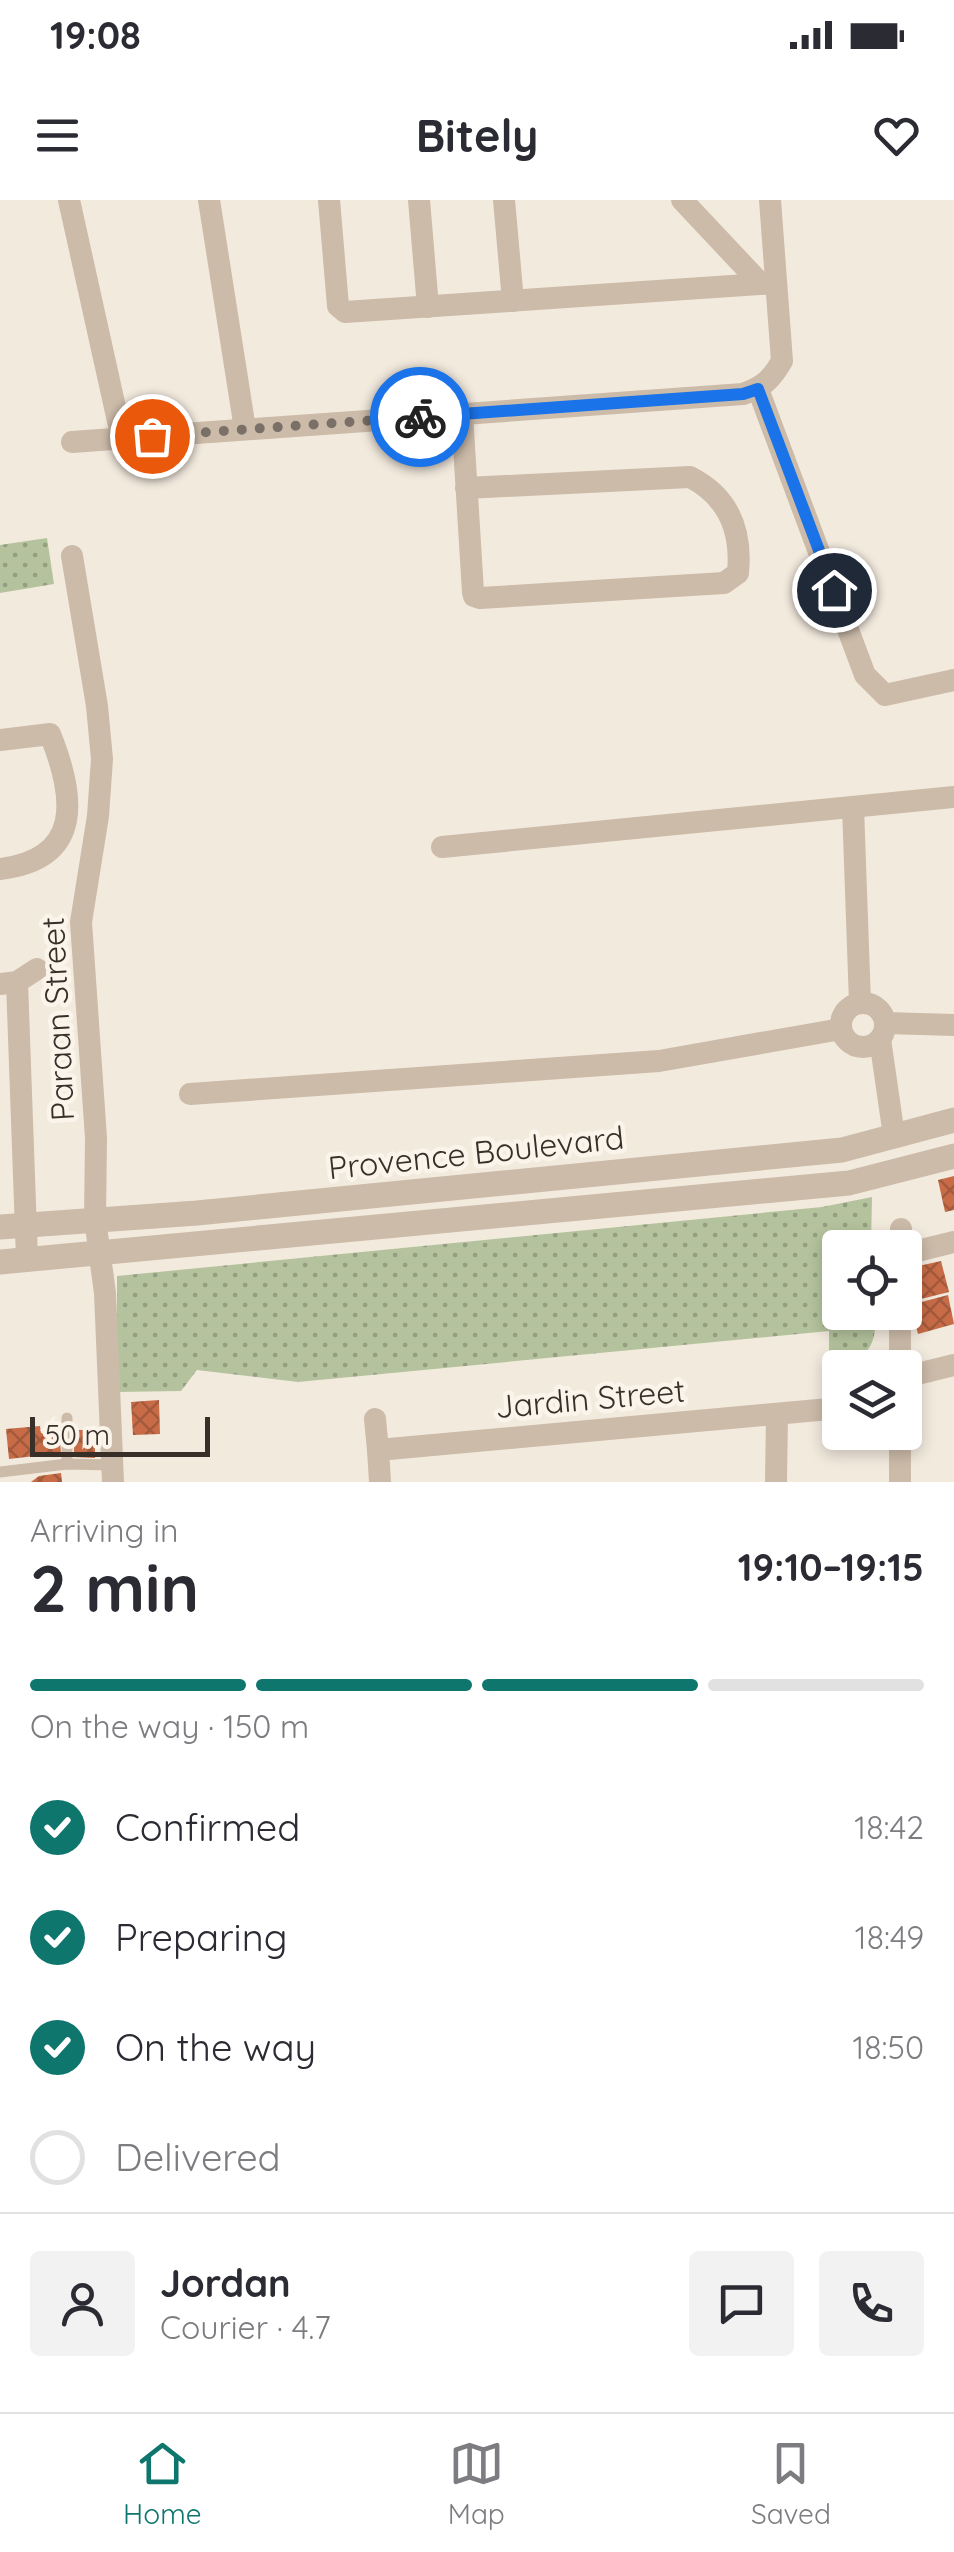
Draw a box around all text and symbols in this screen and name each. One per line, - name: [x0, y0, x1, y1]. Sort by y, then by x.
- text: 19:08: [50, 11, 141, 59]
- text: Bitely: [416, 107, 538, 163]
- icon: menu: [30, 108, 85, 163]
- icon: heart: [869, 108, 924, 163]
- courier: [370, 367, 470, 467]
- icon: bike: [393, 390, 448, 445]
- pin: [110, 394, 195, 479]
- icon: bag: [125, 409, 180, 464]
- pin: [792, 548, 877, 633]
- icon: home: [807, 563, 862, 618]
- street label: Paraan Street: [32, 916, 82, 1122]
- street label: Provence Boulevard: [326, 1117, 626, 1187]
- map controls: [822, 1230, 922, 1450]
- button: locate: [822, 1230, 922, 1330]
- button: layers: [822, 1350, 922, 1450]
- street label: Jardin Street: [493, 1370, 687, 1426]
- scale bar: [30, 1412, 210, 1456]
- text: 50 m: [45, 1417, 110, 1452]
- text: Arriving in: [30, 1510, 179, 1550]
- text: 19:10–19:15: [738, 1543, 924, 1591]
- text: 2 min: [30, 1547, 199, 1628]
- text: On the way · 150 m: [30, 1706, 309, 1746]
- icon: check: [30, 1800, 85, 1855]
- text: Confirmed: [115, 1803, 300, 1851]
- text: 18:42: [854, 1807, 924, 1847]
- icon: check: [30, 1910, 85, 1965]
- text: Preparing: [115, 1913, 287, 1961]
- text: 18:49: [855, 1917, 924, 1957]
- icon: check: [30, 2020, 85, 2075]
- text: On the way: [115, 2023, 316, 2071]
- text: 18:50: [852, 2027, 924, 2067]
- text: Delivered: [115, 2133, 281, 2181]
- button: person: [30, 2251, 135, 2356]
- button: chat: [689, 2251, 794, 2356]
- button: phone: [819, 2251, 924, 2356]
- text: Jordan: [160, 2259, 291, 2307]
- text: Courier · 4.7: [160, 2307, 331, 2347]
- tab: Home: [123, 2436, 202, 2531]
- tab: Map: [448, 2436, 505, 2531]
- tab: Saved: [751, 2436, 831, 2531]

